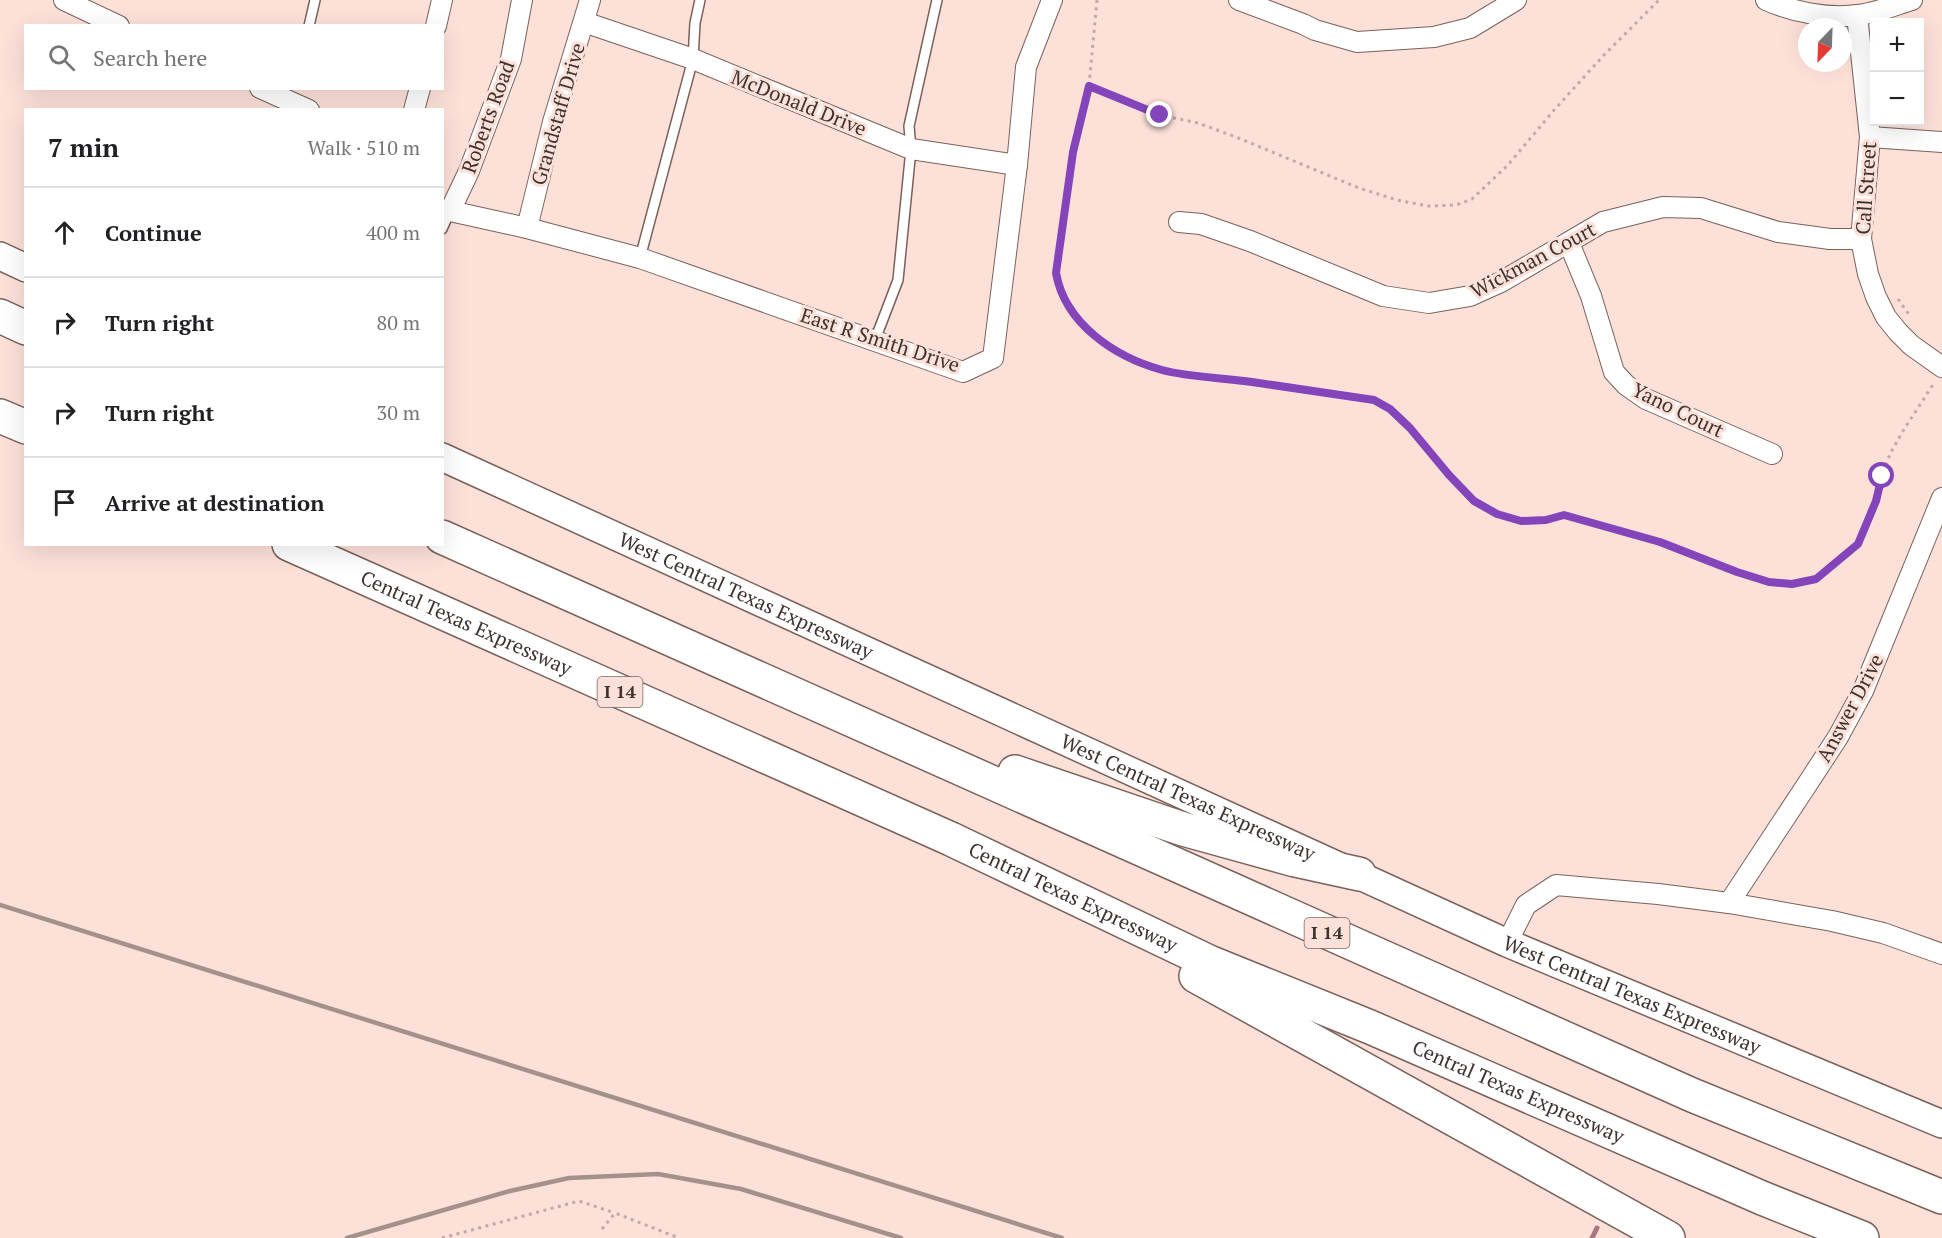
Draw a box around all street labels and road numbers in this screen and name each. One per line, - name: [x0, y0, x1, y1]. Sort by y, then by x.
- street label: Grandstaff Drive: [524, 40, 591, 188]
- street label: Roberts Road: [455, 57, 520, 177]
- street label: McDonald Drive: [728, 63, 871, 142]
- street label: Call Street: [1849, 140, 1882, 235]
- street label: Wickman Court: [1465, 215, 1601, 304]
- street label: East R Smith Drive: [797, 301, 963, 378]
- street label: Yano Court: [1628, 376, 1729, 444]
- street label: West Central Texas Expressway: [614, 525, 878, 665]
- street label: Central Texas Expressway: [357, 564, 577, 682]
- street label: Answer Drive: [1810, 649, 1889, 767]
- road number: I 14: [598, 677, 642, 707]
- street label: West Central Texas Expressway: [1057, 727, 1321, 867]
- street label: Central Texas Expressway: [964, 835, 1183, 959]
- road number: I 14: [1304, 918, 1350, 948]
- street label: West Central Texas Expressway: [1499, 929, 1766, 1061]
- street label: Central Texas Expressway: [1408, 1033, 1629, 1150]

